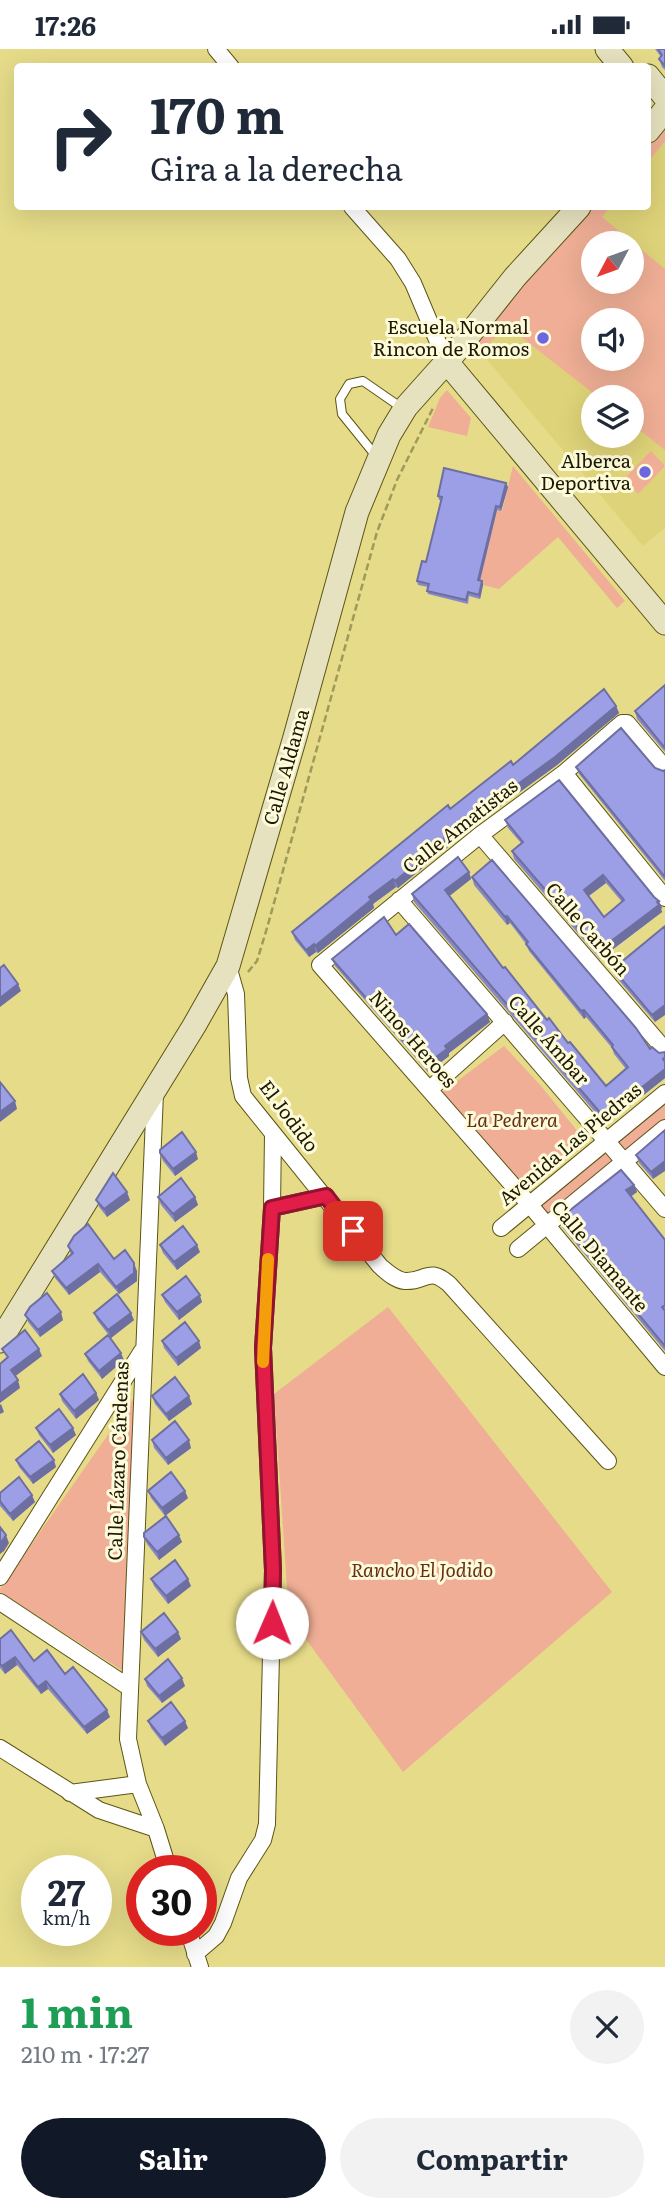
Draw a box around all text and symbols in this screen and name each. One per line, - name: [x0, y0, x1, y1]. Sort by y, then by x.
- text: 17:26: [35, 5, 96, 44]
- text: 170 m: [150, 76, 284, 149]
- icon: right: [35, 91, 126, 182]
- text: Gira a la derecha: [150, 143, 403, 191]
- north arrow: [581, 231, 644, 294]
- map controls: [581, 231, 644, 448]
- button: sound: [581, 308, 644, 371]
- place label: Escuela Normal Rincon de Romos: [373, 312, 529, 362]
- marker: Escuela Normal Rincon de Romos: [535, 330, 551, 346]
- button: layers: [581, 385, 644, 448]
- place label: Alberca Deportiva: [541, 446, 632, 496]
- marker: Alberca Deportiva: [637, 464, 653, 480]
- street label: Calle Aldama: [255, 704, 315, 828]
- street label: Calle Amatistas: [396, 771, 523, 879]
- street label: Calle Carbón: [540, 875, 637, 981]
- street label: Ninos Heroes: [364, 984, 464, 1093]
- street label: Calle Ámbar: [503, 988, 597, 1091]
- street label: El Jodido: [253, 1074, 326, 1157]
- street label: Avenida Las Piedras: [492, 1075, 647, 1211]
- park label: La Pedrera: [466, 1105, 558, 1133]
- street label: Calle Diamante: [546, 1193, 656, 1317]
- pin: [323, 1201, 383, 1261]
- icon: arrive: [334, 1212, 372, 1250]
- street label: Calle Lázaro Cárdenas: [100, 1361, 134, 1561]
- park label: Rancho El Jodido: [351, 1555, 493, 1583]
- position arrow: [235, 1586, 309, 1660]
- speed limit sign: 30: [126, 1855, 217, 1946]
- text: 27: [48, 1865, 85, 1917]
- text: km/h: [43, 1904, 90, 1931]
- text: 1 min: [21, 1979, 133, 2041]
- button: close: [570, 1990, 644, 2064]
- text: 210 m · 17:27: [21, 2036, 149, 2070]
- button: Salir: [21, 2118, 326, 2198]
- button: Compartir: [340, 2118, 644, 2198]

